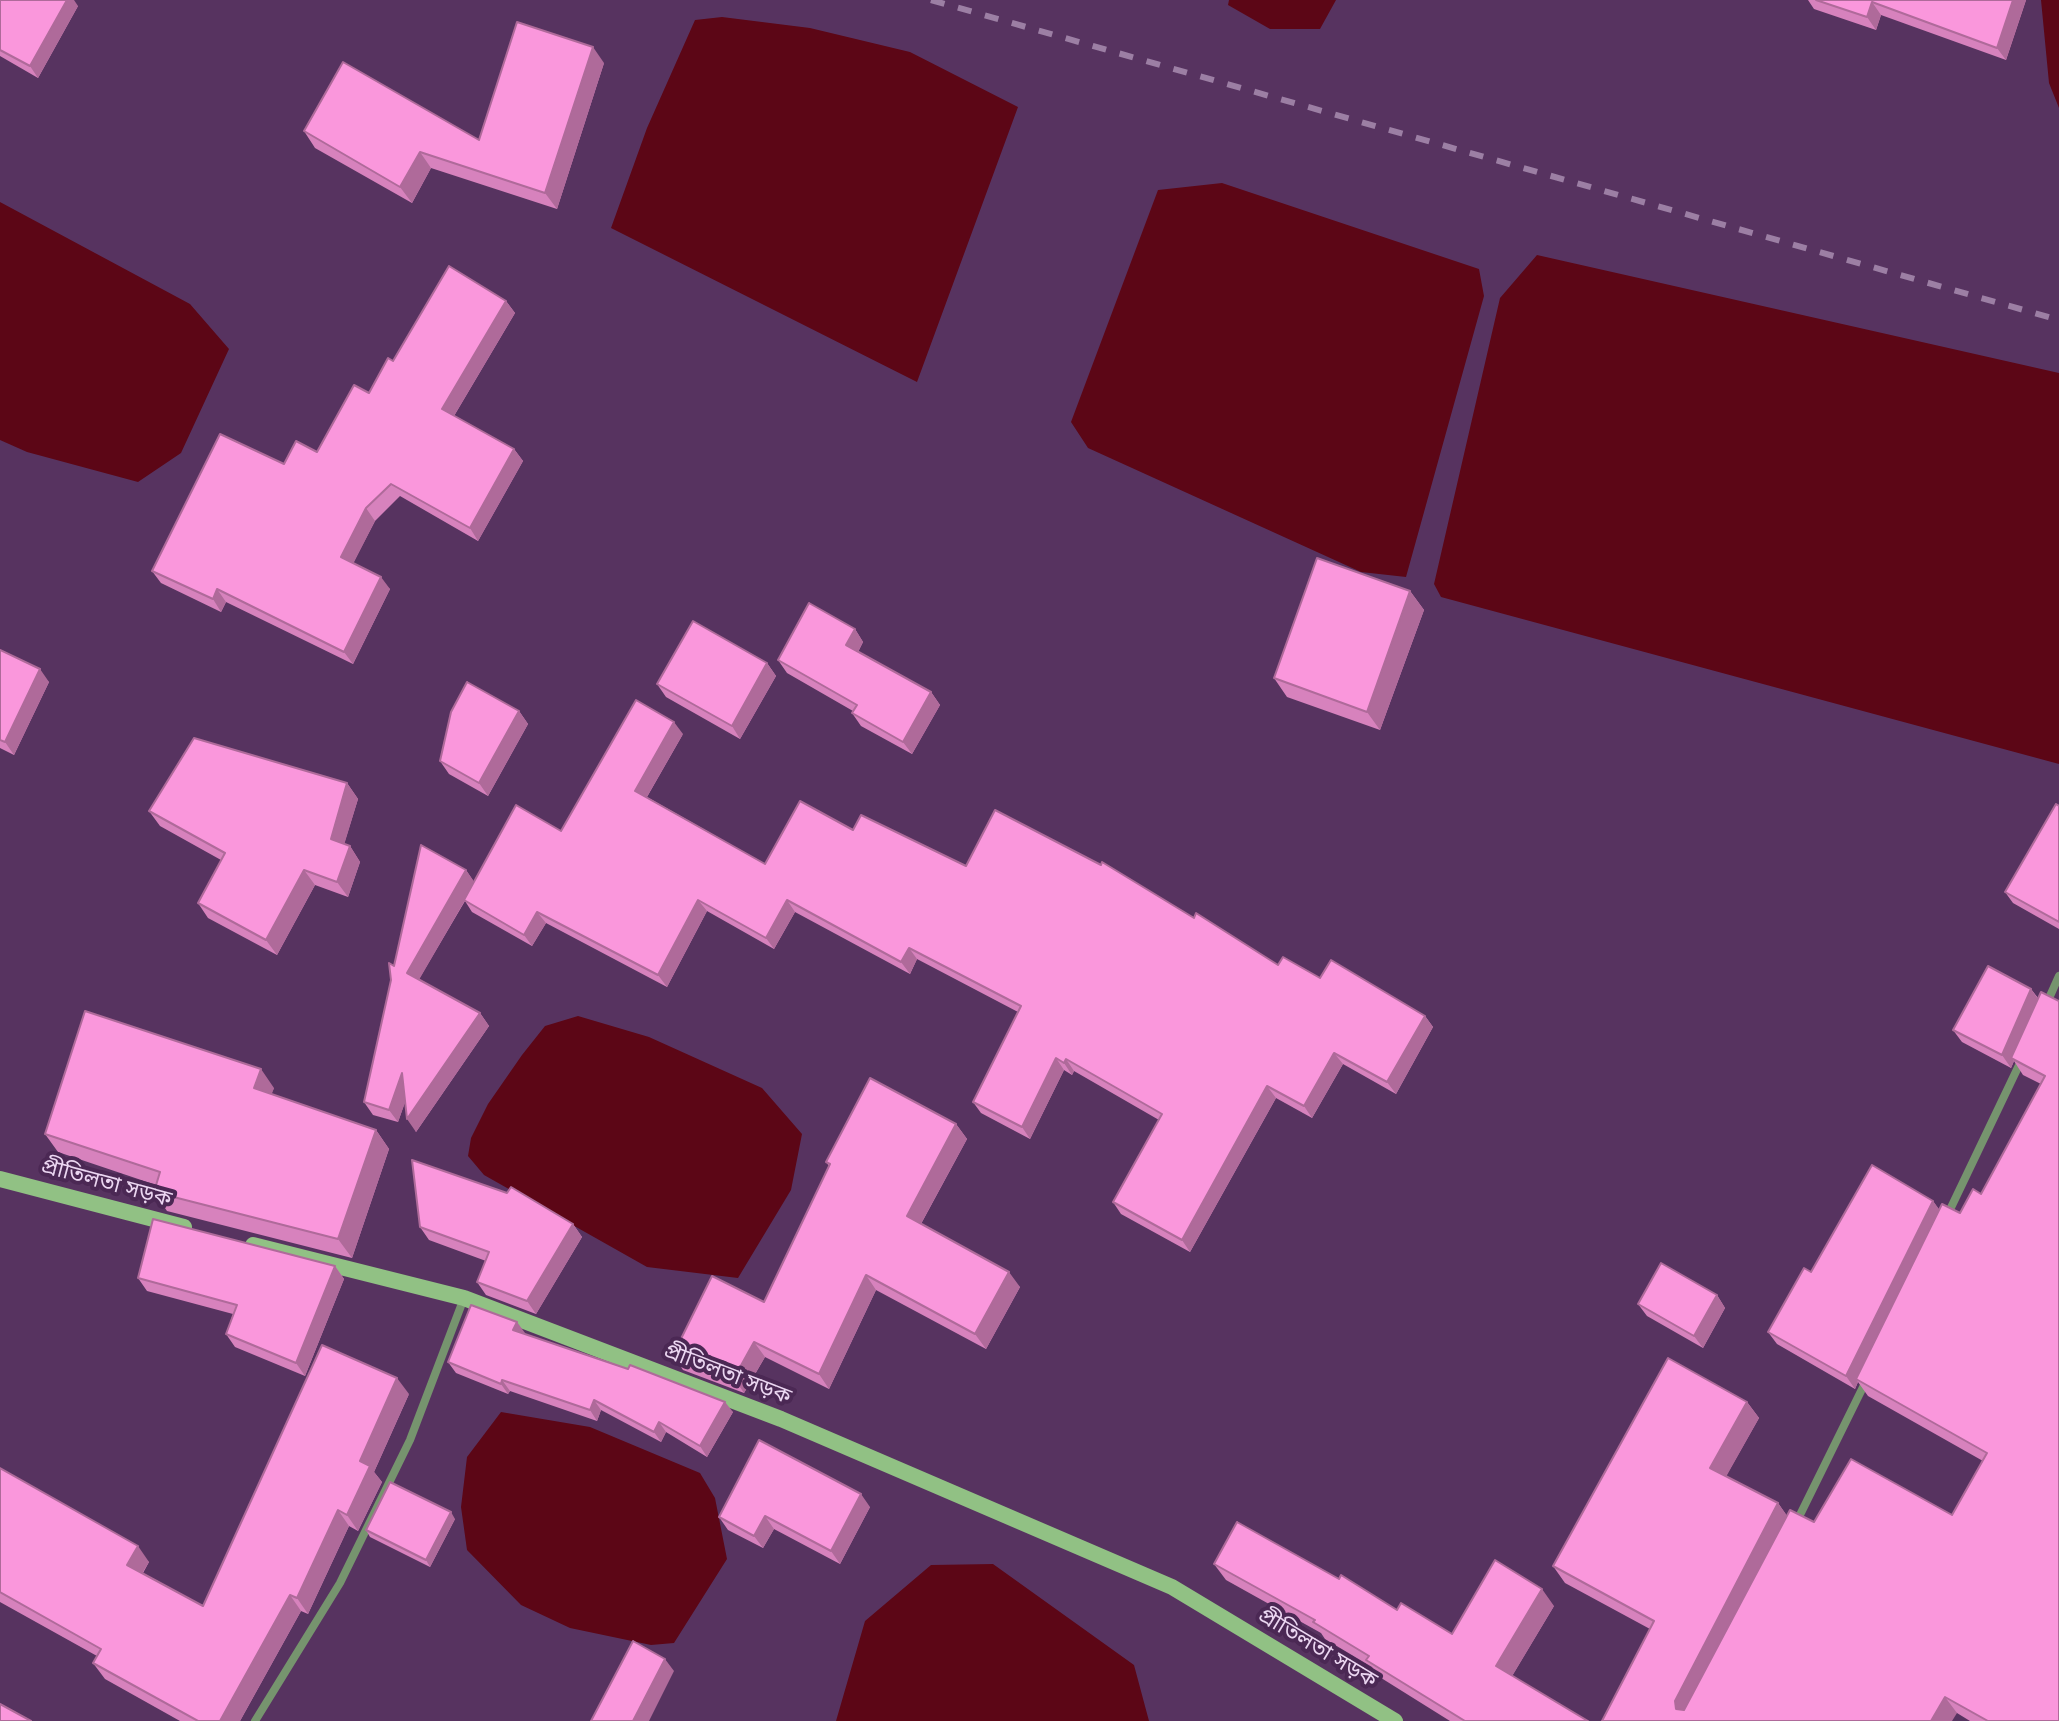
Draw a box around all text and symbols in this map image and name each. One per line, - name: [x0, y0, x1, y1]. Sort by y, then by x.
- street label: প্রীতিলতা সড়ক: [38, 1154, 174, 1214]
- street label: প্রীতিলতা সড়ক: [660, 1339, 794, 1411]
- street label: প্রীতিলতা সড়ক: [1253, 1603, 1381, 1695]

